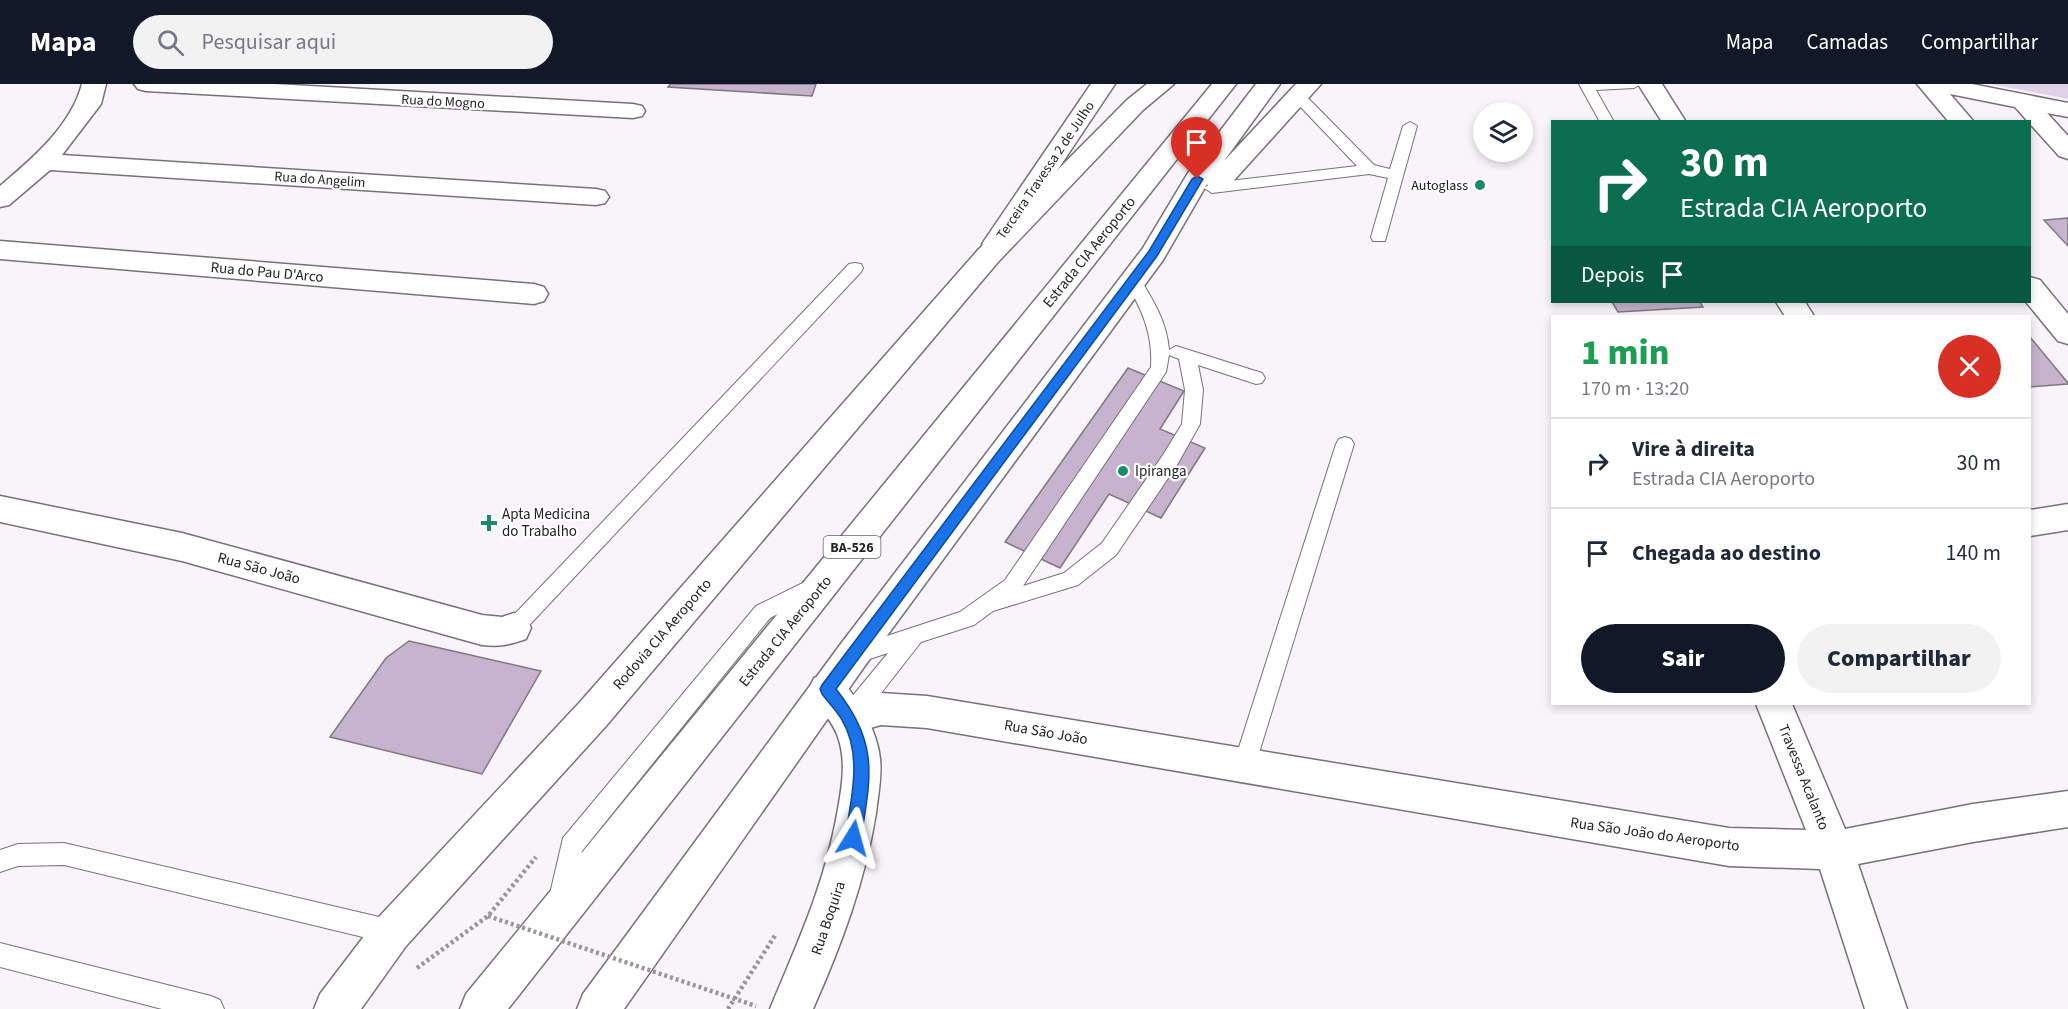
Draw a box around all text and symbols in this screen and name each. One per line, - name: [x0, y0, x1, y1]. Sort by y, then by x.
- search box: [133, 15, 553, 69]
- text: Mapa: [30, 22, 97, 62]
- icon: search: [154, 26, 187, 59]
- text: Pesquisar aqui: [202, 26, 336, 58]
- text: Mapa: [1726, 27, 1773, 57]
- text: Camadas: [1806, 27, 1888, 57]
- text: Compartilhar: [1921, 27, 2038, 57]
- street label: Rua do Mogno: [401, 90, 485, 114]
- street label: Terceira Travessa 2 de Julho: [992, 97, 1100, 244]
- map controls: [1473, 102, 1533, 162]
- button: layers: [1473, 102, 1533, 162]
- pin: [1171, 117, 1222, 179]
- icon: arrive: [1180, 126, 1213, 159]
- text: 30 m: [1680, 133, 1769, 193]
- icon: right: [1581, 144, 1659, 222]
- street label: Rua do Angelim: [274, 167, 366, 193]
- place label: Autoglass: [1411, 176, 1468, 196]
- marker: Autoglass: [1473, 178, 1487, 192]
- text: Estrada CIA Aeroporto: [1680, 189, 1927, 228]
- street label: Estrada CIA Aeroporto: [1038, 192, 1141, 312]
- street label: Rua do Pau D'Arco: [210, 257, 324, 288]
- icon: arrive: [1656, 258, 1689, 291]
- text: Depois: [1581, 259, 1644, 291]
- text: 1 min: [1581, 327, 1669, 378]
- button: close: [1938, 335, 2001, 398]
- text: 170 m · 13:20: [1581, 375, 1689, 403]
- text: Vire à direita: [1632, 433, 1755, 465]
- icon: right: [1581, 447, 1614, 480]
- text: 30 m: [1956, 447, 2001, 479]
- place label: Ipiranga: [1135, 461, 1186, 482]
- marker: Ipiranga: [1116, 464, 1130, 478]
- text: Estrada CIA Aeroporto: [1632, 465, 1815, 493]
- place label: Apta Medicina do Trabalho: [502, 504, 590, 542]
- marker: Apta Medicina do Trabalho: [480, 514, 498, 532]
- road number: BA-526: [824, 536, 880, 558]
- icon: arrive: [1581, 537, 1614, 570]
- text: Chegada ao destino: [1632, 537, 1821, 569]
- text: 140 m: [1946, 537, 2001, 569]
- street label: Rua São João: [215, 547, 303, 590]
- street label: Estrada CIA Aeroporto: [734, 571, 837, 691]
- street label: Rodovia CIA Aeroporto: [608, 574, 717, 695]
- button: Sair: [1581, 624, 1785, 693]
- button: Compartilhar: [1797, 624, 2001, 693]
- street label: Rua São João: [1002, 715, 1089, 750]
- street label: Travessa Acalanto: [1773, 721, 1834, 833]
- position arrow: [821, 806, 885, 870]
- street label: Rua São João do Aeroporto: [1569, 812, 1741, 857]
- street label: Rua Boquira: [806, 878, 851, 958]

